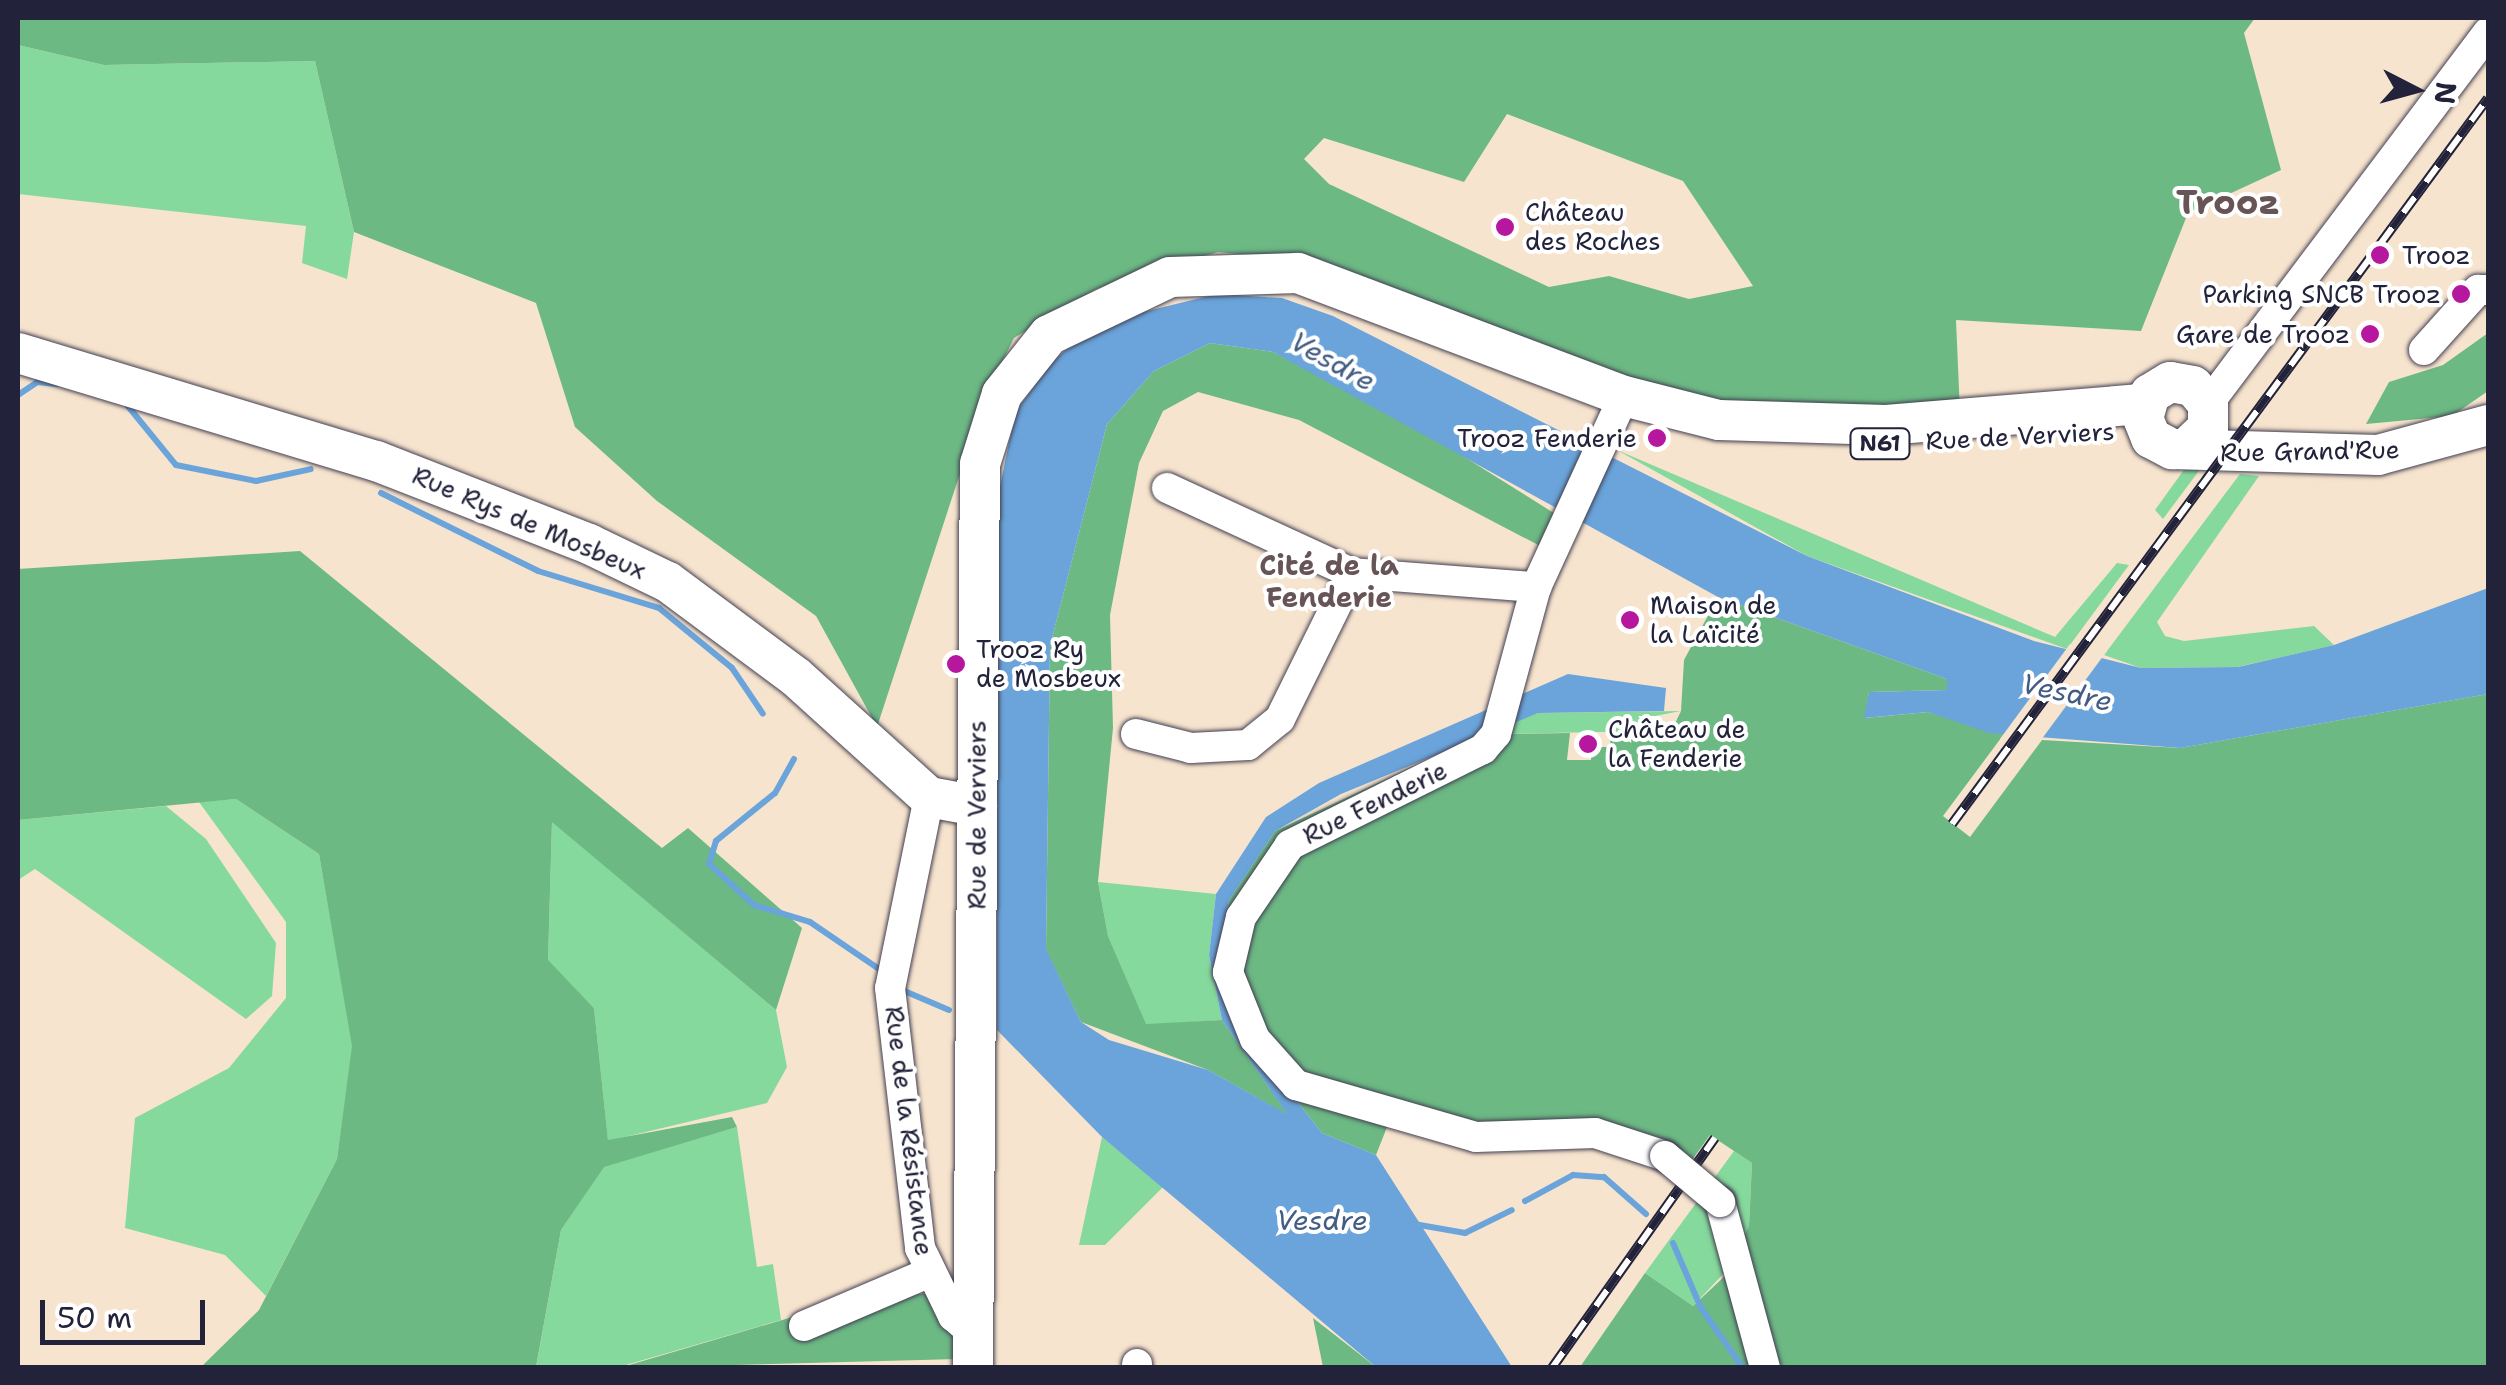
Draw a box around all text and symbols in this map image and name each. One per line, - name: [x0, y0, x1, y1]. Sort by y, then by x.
- north arrow: [2366, 40, 2466, 140]
- text: N: [2426, 80, 2466, 106]
- district label: Trooz: [2176, 181, 2280, 223]
- place label: Château des Roches: [1525, 198, 1661, 257]
- marker: Château des Roches: [1494, 216, 1516, 238]
- place label: Trooz: [2402, 240, 2470, 270]
- marker: Trooz: [2367, 242, 2393, 268]
- place label: Parking SNCB Trooz: [2203, 279, 2441, 309]
- marker: Parking SNCB Trooz: [2450, 283, 2472, 305]
- place label: Gare de Trooz: [2176, 319, 2350, 349]
- marker: Gare de Trooz: [2359, 323, 2381, 345]
- water label: Vesdre: [1285, 324, 1381, 398]
- street label: Rue de Verviers: [1925, 416, 2115, 456]
- place label: Trooz Fenderie: [1457, 423, 1637, 453]
- marker: Trooz Fenderie: [1646, 427, 1668, 449]
- road number: N61: [1848, 427, 1912, 461]
- street label: Rue Grand'Rue: [2220, 434, 2400, 468]
- street label: Rue Rys de Mosbeux: [408, 460, 650, 586]
- district label: Cité de la Fenderie: [1259, 548, 1399, 614]
- place label: Maison de la Laïcité: [1650, 591, 1777, 650]
- marker: Maison de la Laïcité: [1619, 609, 1641, 631]
- place label: Trooz Ry de Mosbeux: [976, 635, 1121, 694]
- marker: Trooz Ry de Mosbeux: [945, 653, 967, 675]
- water label: Vesdre: [2019, 666, 2115, 718]
- place label: Château de la Fenderie: [1608, 715, 1746, 774]
- street label: Rue de Verviers: [962, 720, 992, 910]
- marker: Château de la Fenderie: [1577, 733, 1599, 755]
- street label: Rue Fenderie: [1298, 755, 1452, 851]
- street label: Rue de la Résistance: [879, 1004, 939, 1258]
- water label: Vesdre: [1276, 1203, 1368, 1237]
- scale bar: [45, 1280, 210, 1342]
- text: 50 m: [57, 1297, 132, 1338]

